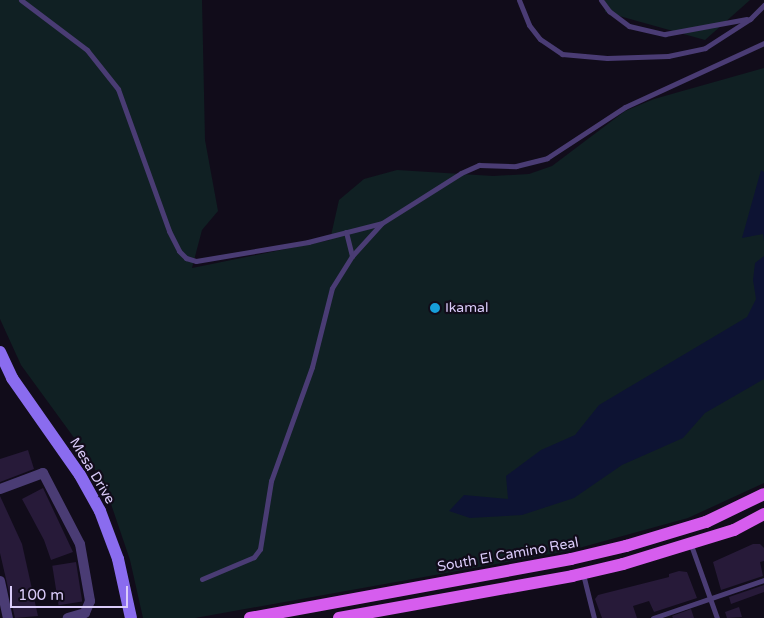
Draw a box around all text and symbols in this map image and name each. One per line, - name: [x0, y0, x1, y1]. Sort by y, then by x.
- place label: Ikamal: [445, 300, 488, 316]
- marker: Ikamal: [429, 302, 441, 314]
- street label: Mesa Drive: [66, 435, 118, 507]
- street label: South El Camino Real: [436, 534, 580, 576]
- scale bar: [12, 576, 130, 608]
- text: 100 m: [18, 586, 64, 604]

